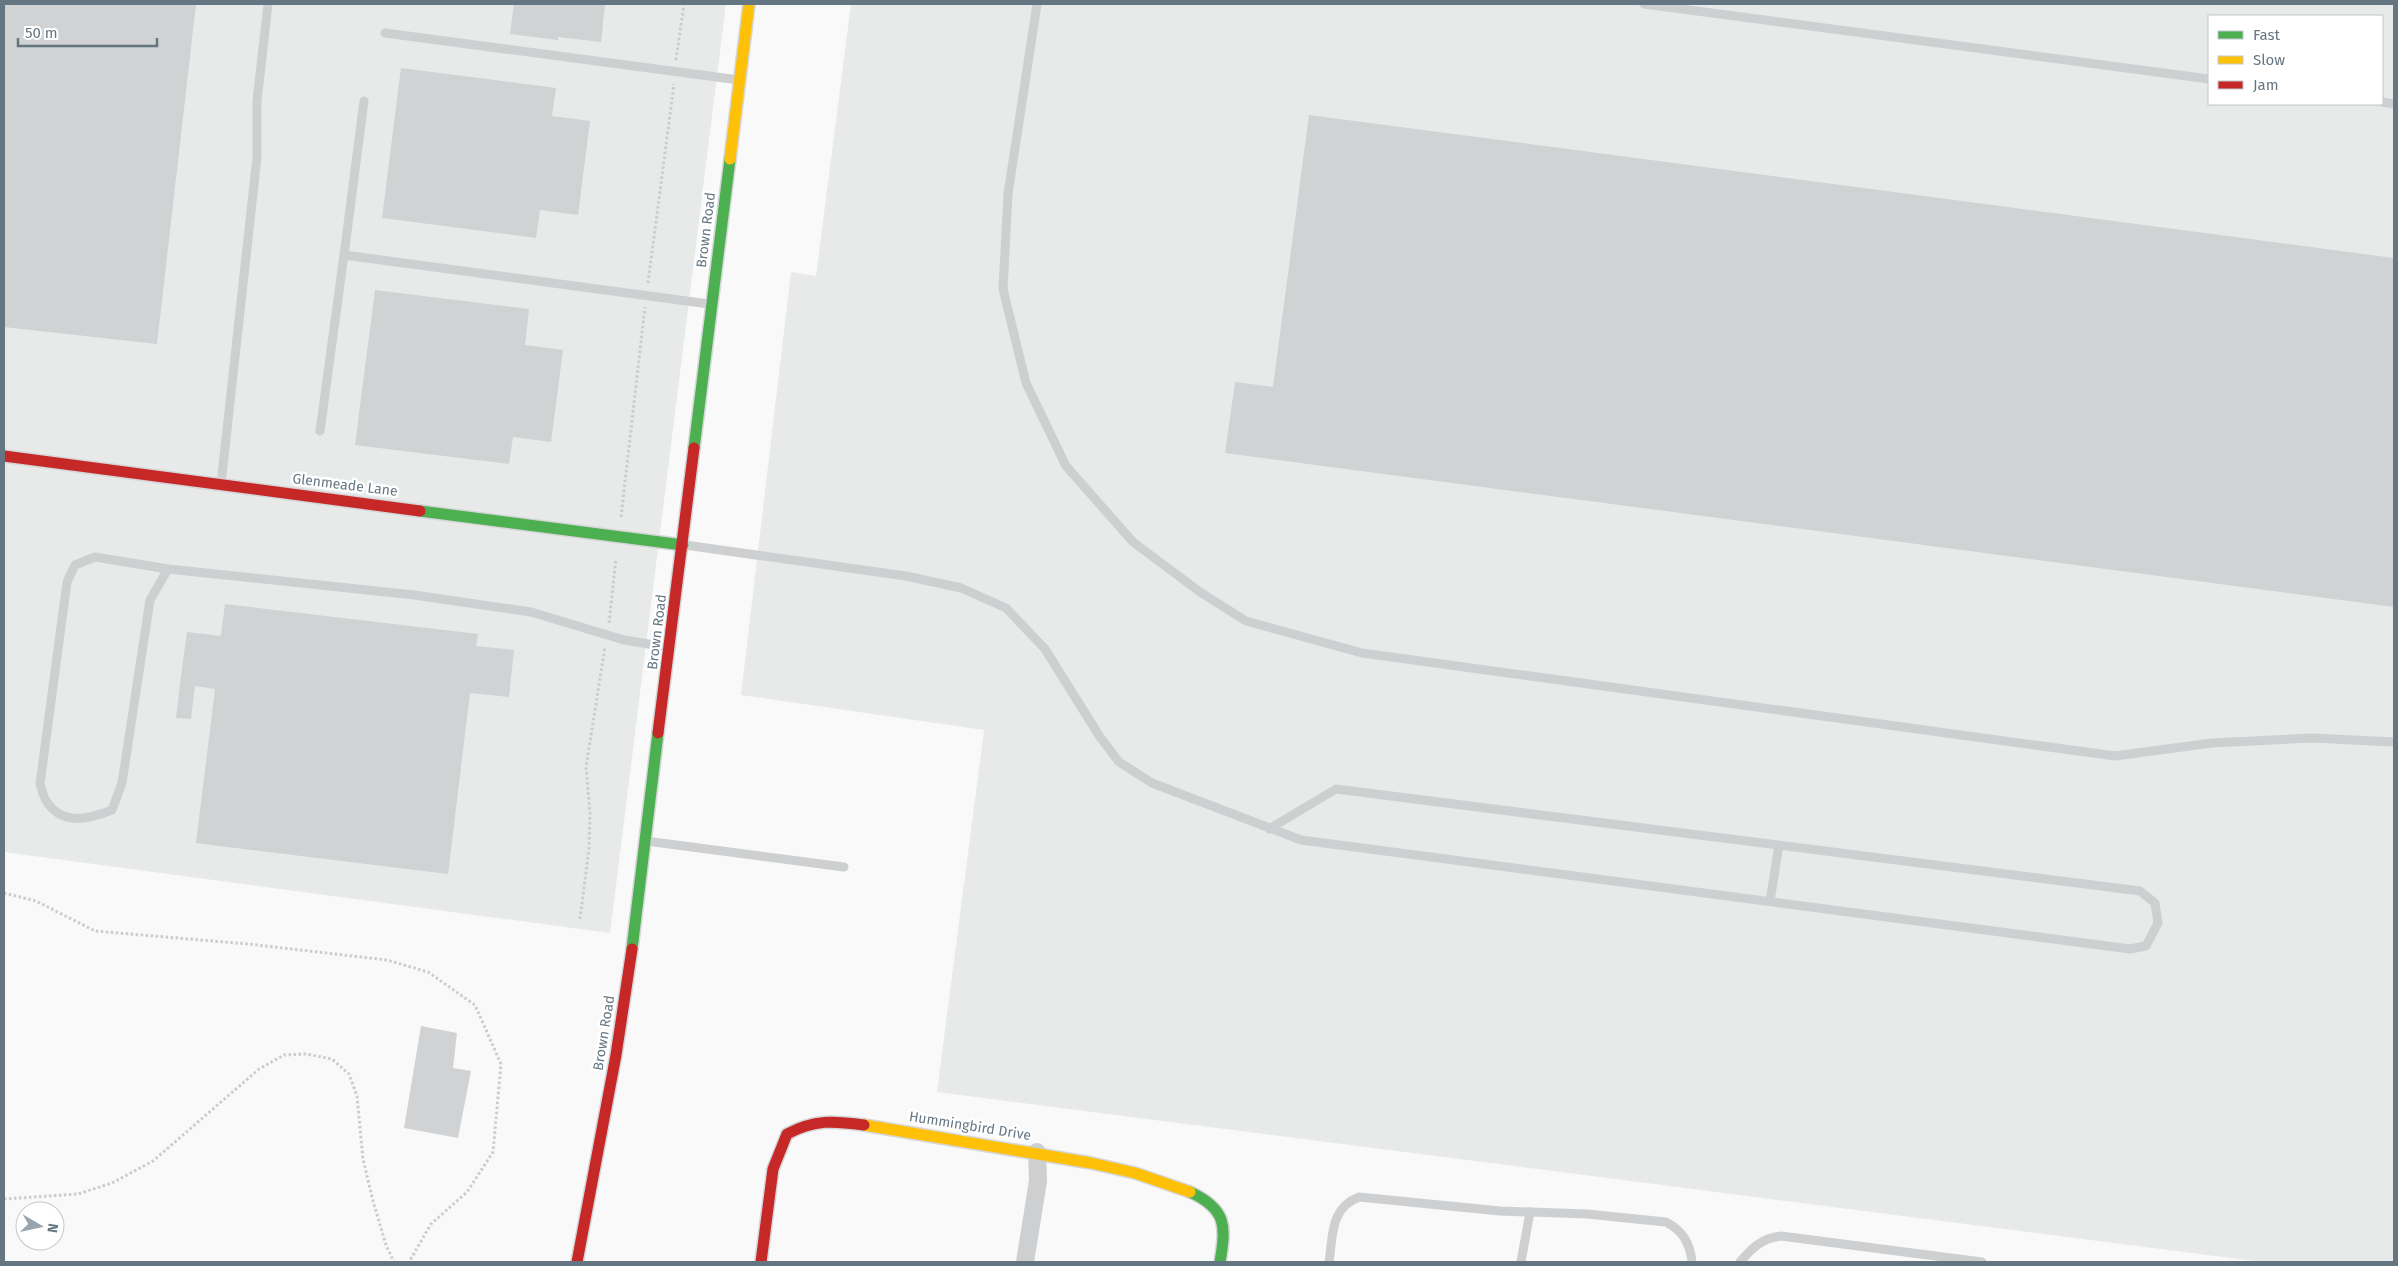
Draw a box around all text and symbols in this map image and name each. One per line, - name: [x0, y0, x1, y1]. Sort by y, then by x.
- scale bar: [18, 15, 156, 47]
- legend: [2208, 15, 2383, 105]
- text: 50 m: [25, 24, 58, 42]
- text: Fast: [2253, 26, 2280, 44]
- text: Slow: [2253, 51, 2285, 69]
- text: Jam: [2253, 76, 2279, 94]
- street label: Brown Road: [693, 191, 719, 269]
- street label: Glenmeade Lane: [291, 470, 399, 500]
- street label: Brown Road: [644, 593, 670, 671]
- street label: Brown Road: [590, 994, 618, 1072]
- street label: Hummingbird Drive: [908, 1108, 1032, 1144]
- north arrow: [15, 1201, 65, 1251]
- text: N: [43, 1222, 61, 1234]

